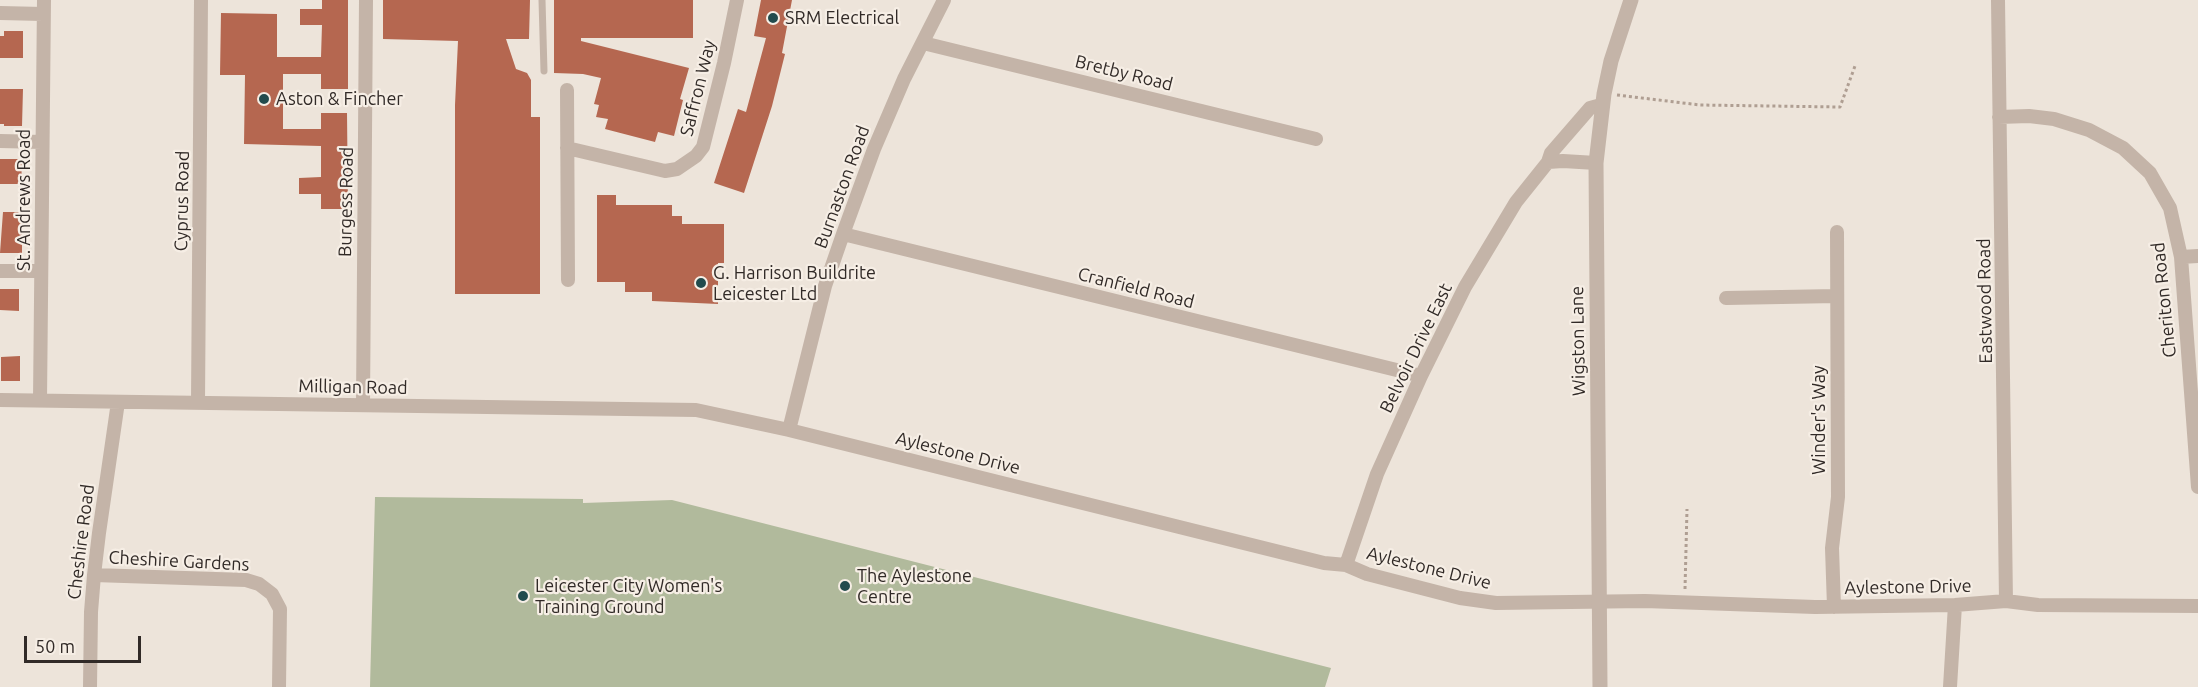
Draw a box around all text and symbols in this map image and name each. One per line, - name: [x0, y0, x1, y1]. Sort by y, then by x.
- place label: SRM Electrical: [785, 7, 899, 29]
- marker: SRM Electrical: [766, 11, 780, 25]
- street label: Saffron Way: [676, 38, 720, 138]
- street label: Bretby Road: [1073, 50, 1175, 96]
- place label: Aston & Fincher: [276, 88, 403, 110]
- marker: Aston & Fincher: [257, 92, 271, 106]
- street label: Burnaston Road: [810, 123, 874, 251]
- street label: St. Andrews Road: [13, 129, 35, 271]
- street label: Burgess Road: [334, 147, 358, 257]
- street label: Cyprus Road: [170, 150, 194, 252]
- street label: Eastwood Road: [1973, 238, 1997, 364]
- street label: Cheriton Road: [2147, 241, 2181, 359]
- place label: G. Harrison Buildrite Leicester Ltd: [713, 262, 876, 304]
- street label: Cranfield Road: [1075, 263, 1197, 313]
- marker: G. Harrison Buildrite Leicester Ltd: [694, 276, 708, 290]
- street label: Belvoir Drive East: [1375, 280, 1457, 416]
- street label: Wigston Lane: [1566, 286, 1590, 396]
- street label: Winder's Way: [1808, 365, 1830, 475]
- street label: Milligan Road: [298, 375, 408, 399]
- street label: Aylestone Drive: [894, 427, 1022, 479]
- street label: Cheshire Road: [63, 483, 99, 601]
- street label: Aylestone Drive: [1365, 542, 1493, 594]
- street label: Cheshire Gardens: [108, 547, 250, 575]
- place label: The Aylestone Centre: [857, 565, 972, 608]
- place label: Leicester City Women's Training Ground: [535, 575, 722, 618]
- street label: Aylestone Drive: [1844, 575, 1972, 599]
- marker: The Aylestone Centre: [838, 579, 852, 593]
- marker: Leicester City Women's Training Ground: [516, 589, 530, 603]
- scale bar: [27, 624, 144, 662]
- text: 50 m: [35, 636, 75, 656]

